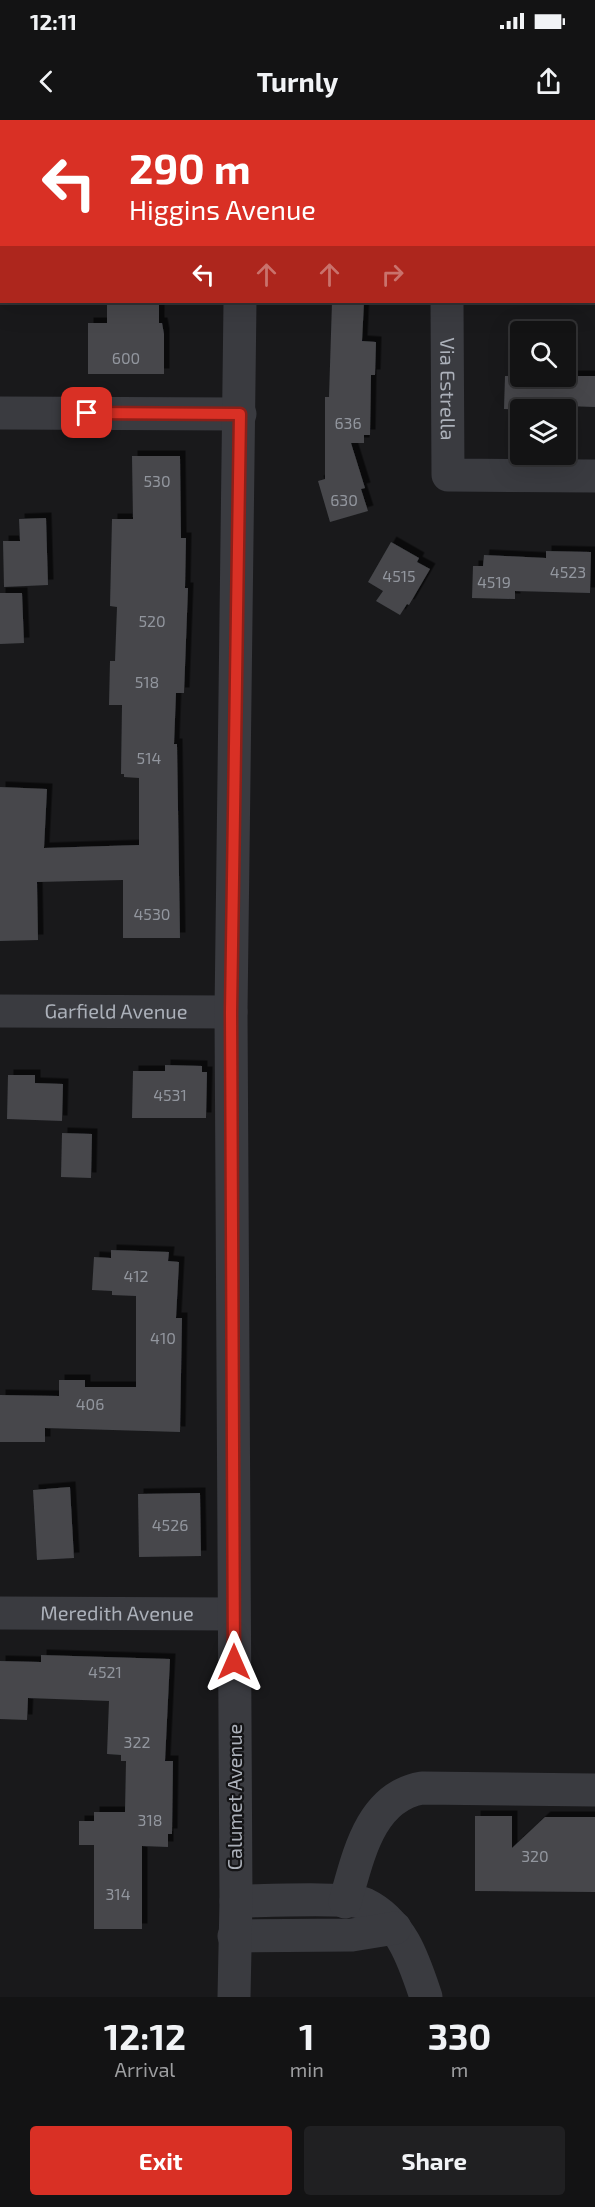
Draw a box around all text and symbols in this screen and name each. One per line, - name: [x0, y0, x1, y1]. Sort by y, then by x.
- text: 12:11: [30, 8, 77, 34]
- icon: back: [30, 65, 63, 98]
- text: Turnly: [257, 65, 338, 97]
- icon: share: [532, 65, 565, 98]
- text: 290 m: [129, 142, 251, 192]
- icon: left: [30, 144, 108, 222]
- text: Higgins Avenue: [129, 193, 316, 225]
- icon: left: [187, 258, 220, 291]
- icon: ahead: [250, 258, 283, 291]
- icon: ahead: [313, 258, 346, 291]
- icon: right: [376, 258, 409, 291]
- map controls: [510, 321, 576, 465]
- button: search: [510, 321, 576, 387]
- street label: Via Estrella: [436, 337, 461, 441]
- house number: 600: [112, 348, 140, 367]
- pin: [61, 387, 112, 438]
- icon: arrive: [70, 396, 103, 429]
- button: layers: [510, 399, 576, 465]
- house number: 636: [334, 413, 362, 432]
- house number: 530: [143, 471, 171, 490]
- house number: 630: [330, 490, 358, 509]
- house number: 4523: [550, 562, 586, 581]
- house number: 4515: [382, 566, 416, 585]
- house number: 4519: [477, 572, 511, 591]
- house number: 520: [138, 611, 166, 630]
- house number: 518: [135, 672, 159, 691]
- house number: 514: [137, 748, 162, 767]
- house number: 4530: [134, 904, 170, 923]
- street label: Garfield Avenue: [44, 998, 188, 1023]
- house number: 4531: [153, 1085, 187, 1104]
- house number: 412: [123, 1266, 149, 1285]
- house number: 410: [150, 1328, 176, 1347]
- house number: 406: [76, 1394, 104, 1413]
- house number: 4526: [152, 1515, 188, 1534]
- street label: Meredith Avenue: [40, 1600, 194, 1625]
- position arrow: [202, 1630, 266, 1694]
- house number: 4521: [88, 1662, 122, 1681]
- street label: Calumet Avenue: [222, 1724, 246, 1870]
- house number: 322: [124, 1732, 150, 1751]
- house number: 318: [138, 1810, 162, 1829]
- house number: 320: [521, 1846, 549, 1865]
- house number: 314: [105, 1884, 131, 1903]
- text: 12:12: [104, 2014, 186, 2057]
- text: 1: [299, 2014, 315, 2057]
- text: 330: [428, 2014, 491, 2057]
- text: Arrival: [114, 2057, 175, 2081]
- text: min: [290, 2057, 324, 2081]
- text: m: [451, 2057, 468, 2081]
- button: Exit: [30, 2126, 292, 2195]
- button: Share: [304, 2126, 565, 2195]

